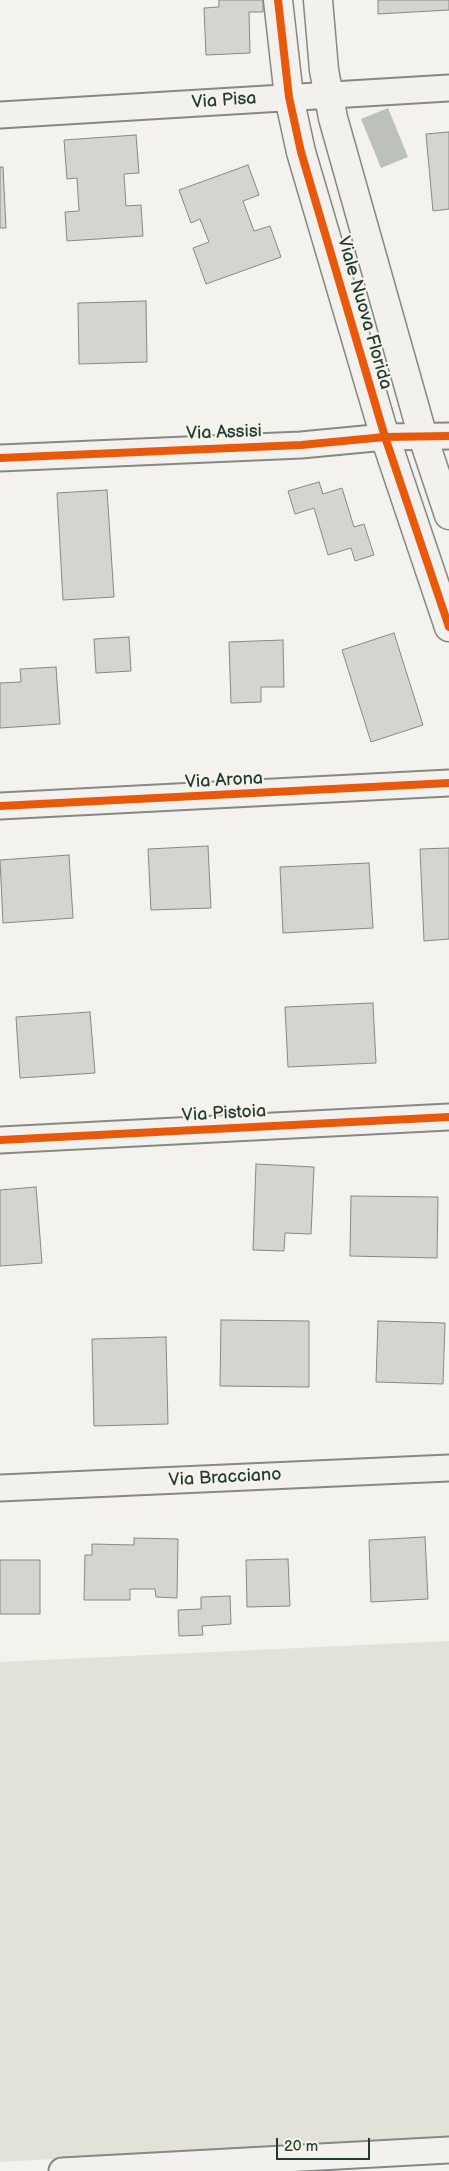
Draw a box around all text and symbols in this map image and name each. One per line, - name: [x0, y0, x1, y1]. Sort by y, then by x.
- street label: Via Pisa: [191, 88, 257, 114]
- street label: Viale Nuova Florida: [332, 234, 396, 392]
- street label: Via Assisi: [186, 421, 262, 445]
- street label: Via Arona: [184, 768, 264, 794]
- street label: Via Pistoia: [181, 1101, 267, 1127]
- street label: Via Bracciano: [168, 1464, 282, 1492]
- scale bar: [279, 2128, 373, 2160]
- text: 20 m: [284, 2137, 318, 2156]

